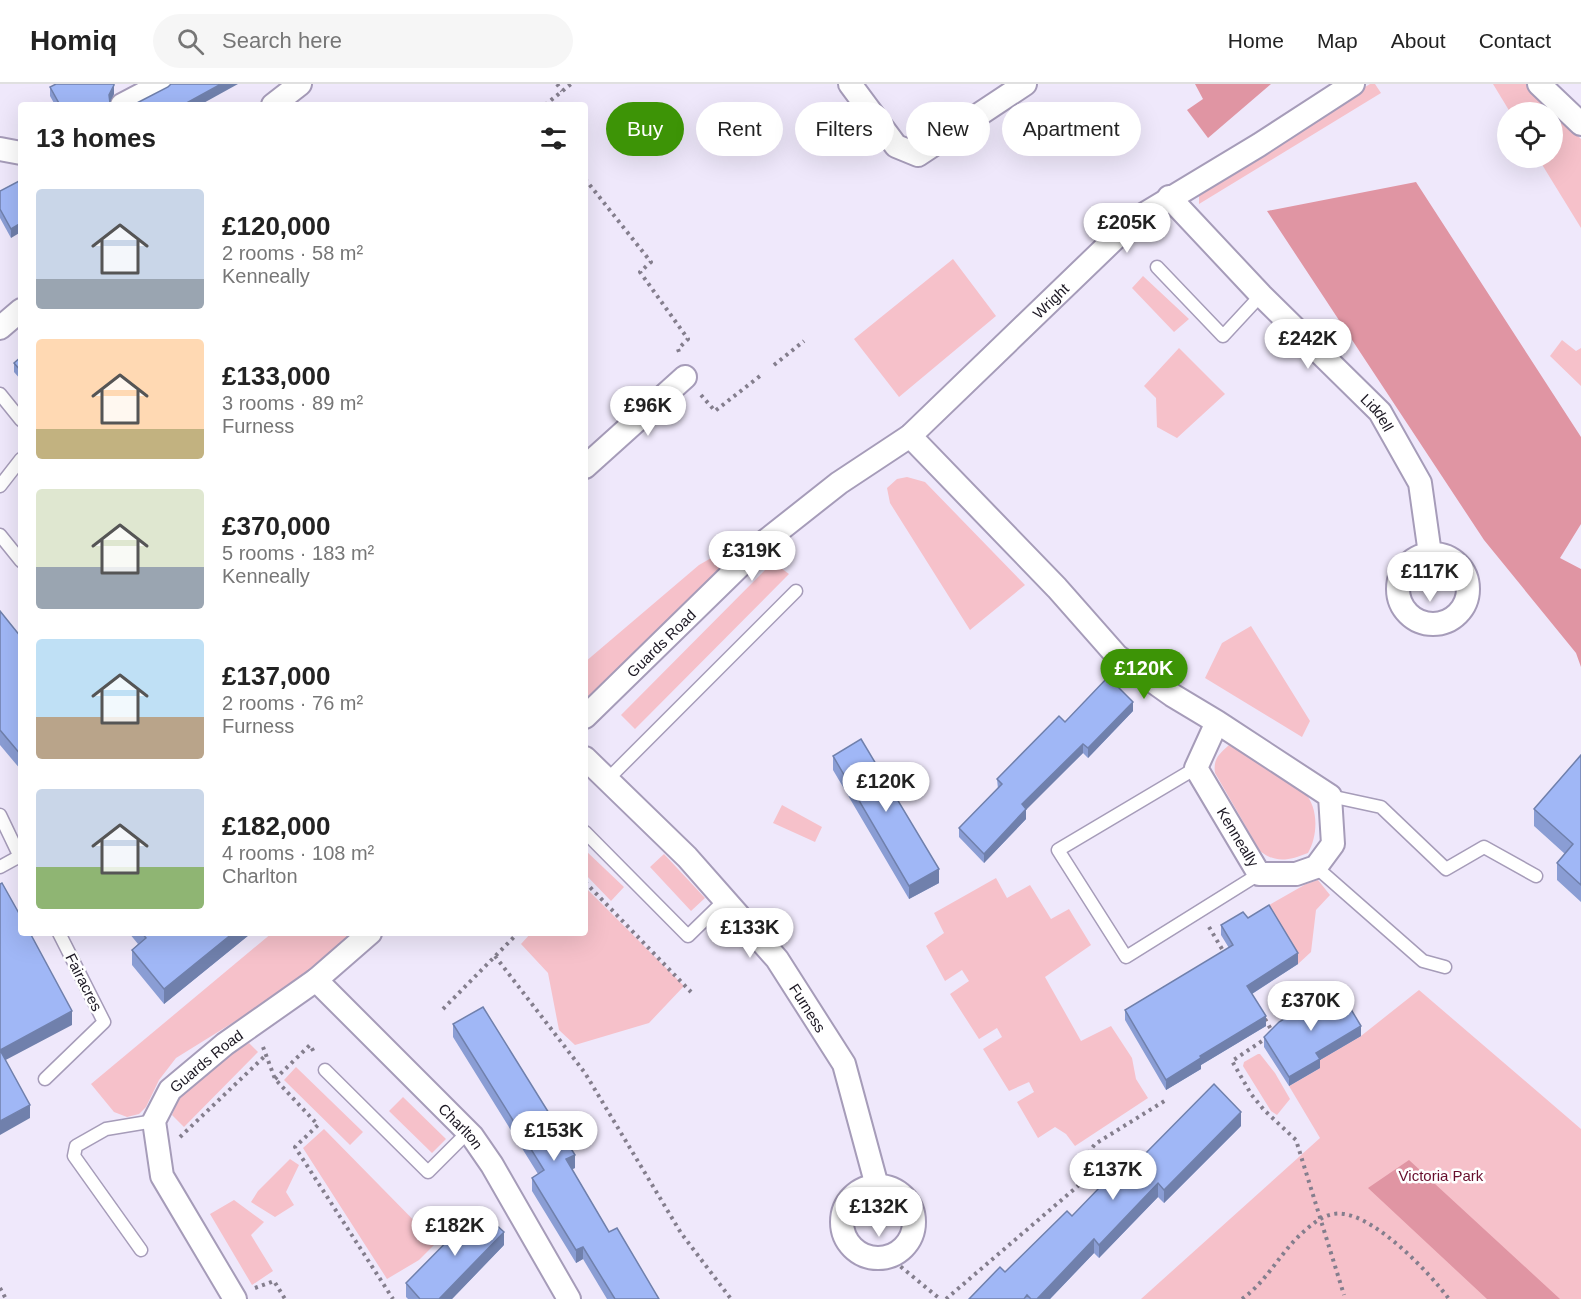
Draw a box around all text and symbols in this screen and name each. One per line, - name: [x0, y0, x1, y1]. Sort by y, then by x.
- search box: [153, 14, 573, 68]
- text: Homiq: [30, 25, 117, 56]
- icon: search: [174, 25, 207, 58]
- text: Search here: [222, 28, 342, 53]
- text: Home: [1228, 29, 1284, 52]
- text: Map: [1317, 29, 1358, 52]
- text: About: [1391, 29, 1446, 52]
- text: Contact: [1479, 29, 1551, 52]
- chip: Buy: [606, 102, 684, 156]
- chip: Rent: [696, 102, 783, 156]
- chip: Filters: [795, 102, 894, 156]
- chip: New: [906, 102, 990, 156]
- chip: Apartment: [1002, 102, 1141, 156]
- map controls: [1497, 102, 1563, 168]
- button: locate: [1497, 102, 1563, 168]
- icon: filters: [537, 122, 570, 155]
- text: 13 homes: [36, 123, 156, 153]
- pin: £205K: [1085, 203, 1169, 254]
- text: £120,000: [222, 211, 330, 241]
- text: £205K: [1098, 211, 1156, 233]
- icon: home: [84, 213, 156, 285]
- text: 2 rooms · 58 m²: [222, 242, 363, 264]
- text: Kenneally: [222, 265, 310, 287]
- street label: Wright: [1029, 279, 1072, 322]
- pin: £242K: [1266, 319, 1350, 370]
- text: £242K: [1279, 327, 1337, 349]
- text: £133,000: [222, 361, 330, 391]
- icon: home: [84, 363, 156, 435]
- pin: £96K: [612, 386, 684, 437]
- street label: Liddell: [1358, 390, 1397, 434]
- text: 3 rooms · 89 m²: [222, 392, 363, 414]
- text: £96K: [624, 394, 672, 416]
- text: Furness: [222, 415, 294, 437]
- text: £370,000: [222, 511, 330, 541]
- icon: home: [84, 513, 156, 585]
- pin: £319K: [710, 531, 794, 582]
- text: £319K: [723, 539, 781, 561]
- text: 5 rooms · 183 m²: [222, 542, 374, 564]
- pin: £117K: [1388, 552, 1472, 603]
- text: £117K: [1401, 560, 1459, 582]
- text: Kenneally: [222, 565, 310, 587]
- street label: Guards Road: [623, 606, 699, 680]
- pin: £120K: [1102, 649, 1186, 700]
- text: £120K: [1115, 657, 1173, 679]
- text: £137,000: [222, 661, 330, 691]
- icon: home: [84, 663, 156, 735]
- text: 2 rooms · 76 m²: [222, 692, 363, 714]
- text: Furness: [222, 715, 294, 737]
- pin: £120K: [844, 762, 928, 813]
- text: £120K: [857, 770, 915, 792]
- street label: Kenneally: [1214, 804, 1263, 870]
- text: £182,000: [222, 811, 330, 841]
- icon: home: [84, 813, 156, 885]
- text: 4 rooms · 108 m²: [222, 842, 374, 864]
- text: Charlton: [222, 865, 298, 887]
- pin: £133K: [708, 908, 792, 959]
- text: £133K: [721, 916, 779, 938]
- street label: Fairacres: [62, 950, 106, 1014]
- street label: Furness: [786, 980, 830, 1035]
- pin: £370K: [1269, 981, 1353, 1032]
- text: £370K: [1282, 989, 1340, 1011]
- street label: Guards Road: [166, 1026, 246, 1095]
- street label: Charlton: [436, 1100, 487, 1152]
- pin: £153K: [512, 1111, 596, 1162]
- text: £153K: [525, 1119, 583, 1141]
- pin: £137K: [1071, 1150, 1155, 1201]
- text: £137K: [1084, 1158, 1142, 1180]
- park label: Victoria Park: [1399, 1167, 1484, 1184]
- pin: £132K: [837, 1187, 921, 1238]
- text: £132K: [850, 1195, 908, 1217]
- pin: £182K: [413, 1206, 497, 1257]
- text: £182K: [426, 1214, 484, 1236]

